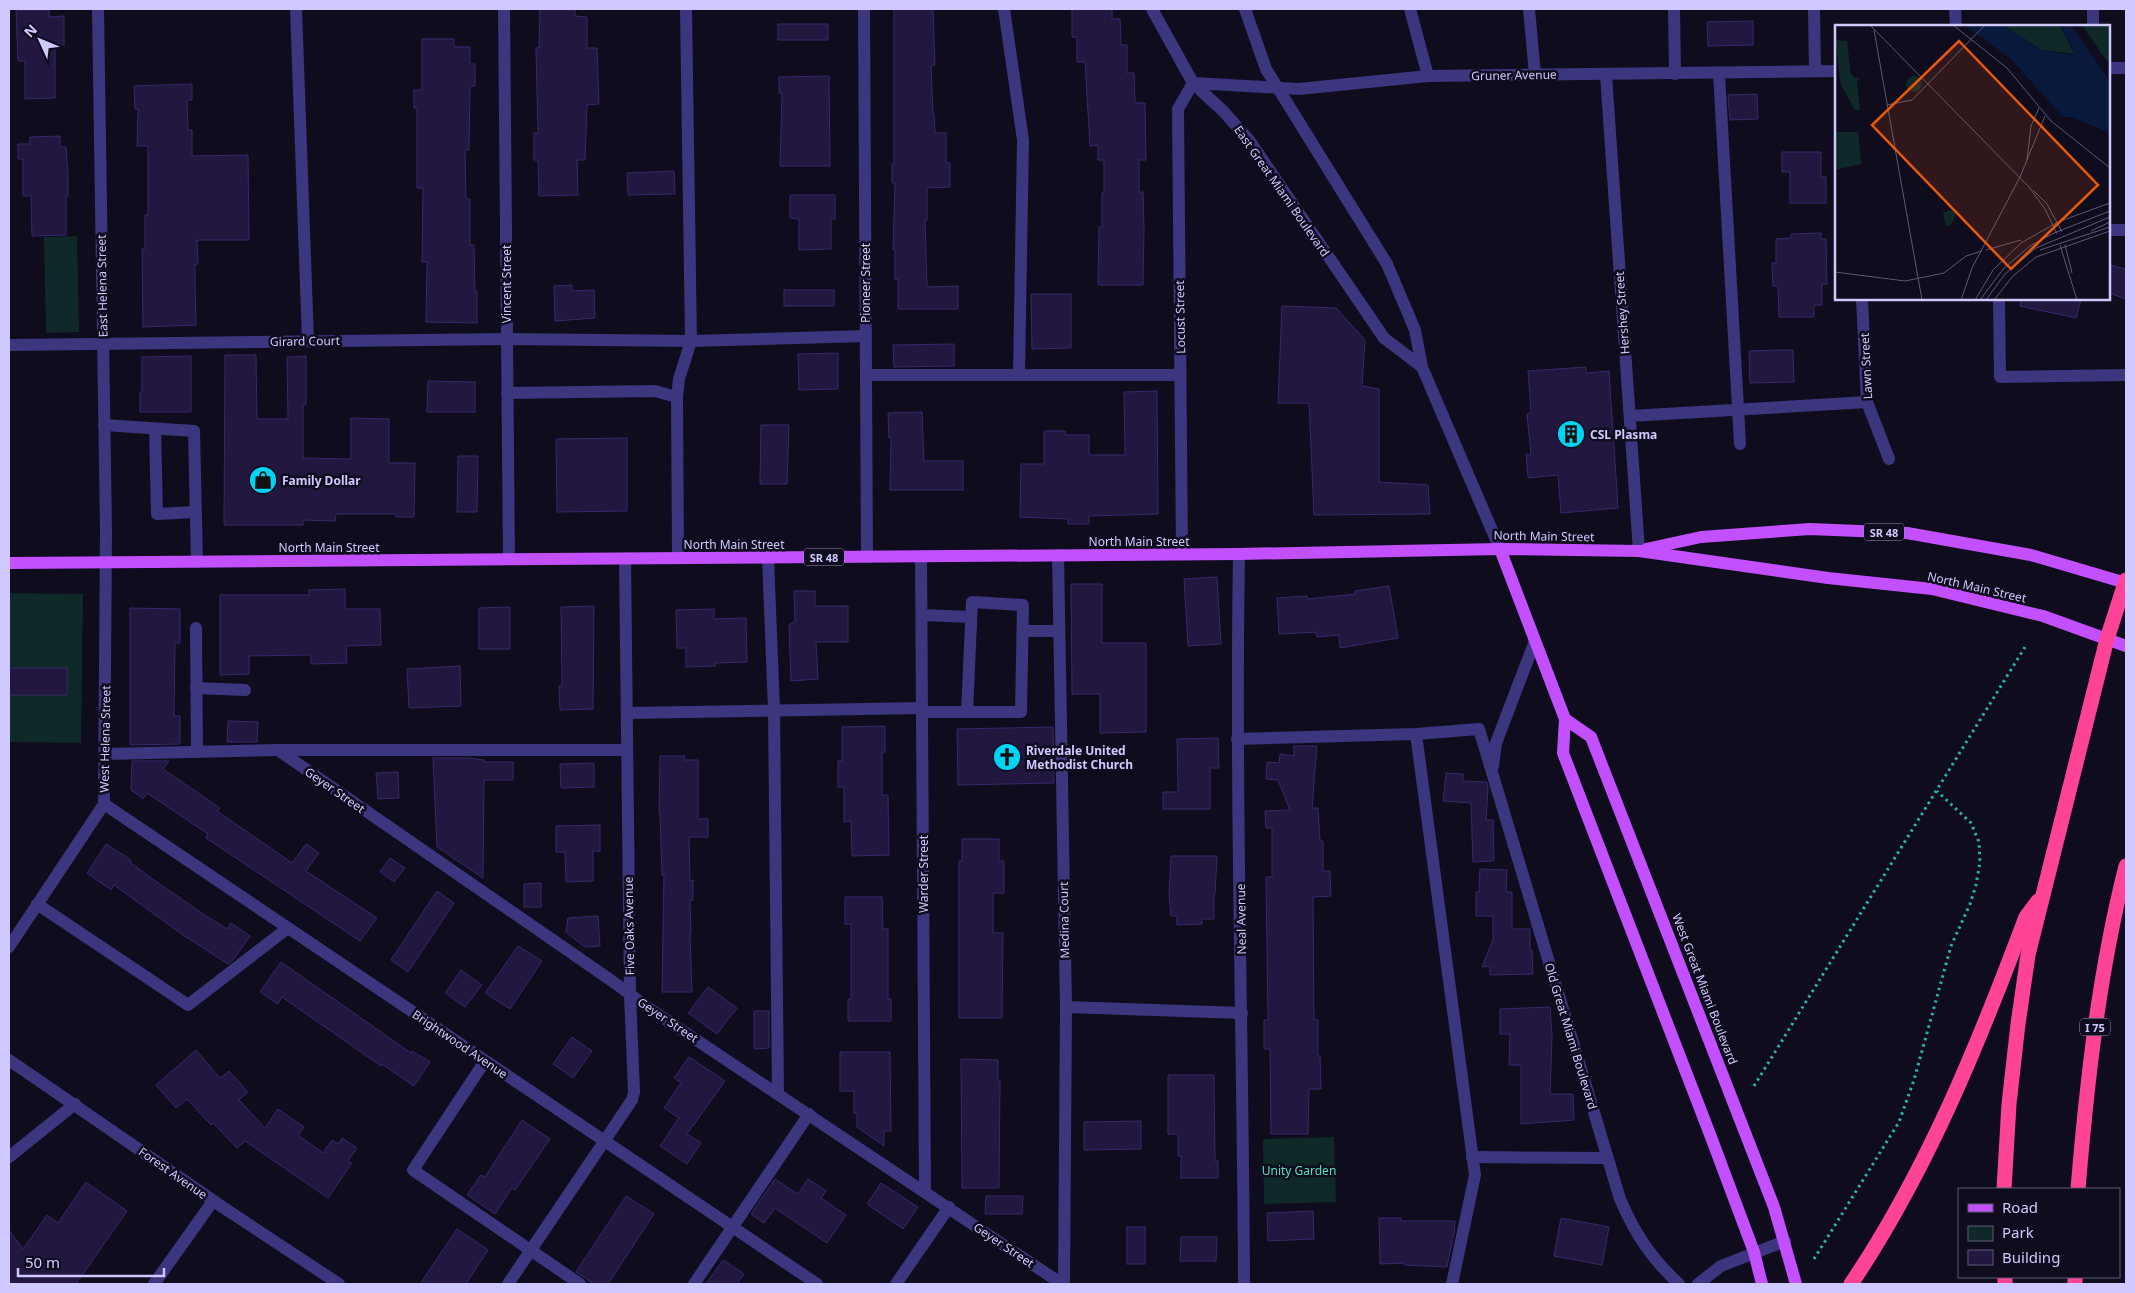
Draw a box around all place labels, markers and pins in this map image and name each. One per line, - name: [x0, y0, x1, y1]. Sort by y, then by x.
- building icon: CSL Plasma: [1556, 419, 1586, 449]
- place label: CSL Plasma: [1590, 426, 1657, 443]
- shop icon: Family Dollar: [248, 465, 278, 495]
- place label: Family Dollar: [282, 472, 361, 489]
- church icon: Riverdale United Methodist Church: [992, 742, 1022, 772]
- place label: Riverdale United Methodist Church: [1026, 742, 1133, 773]

